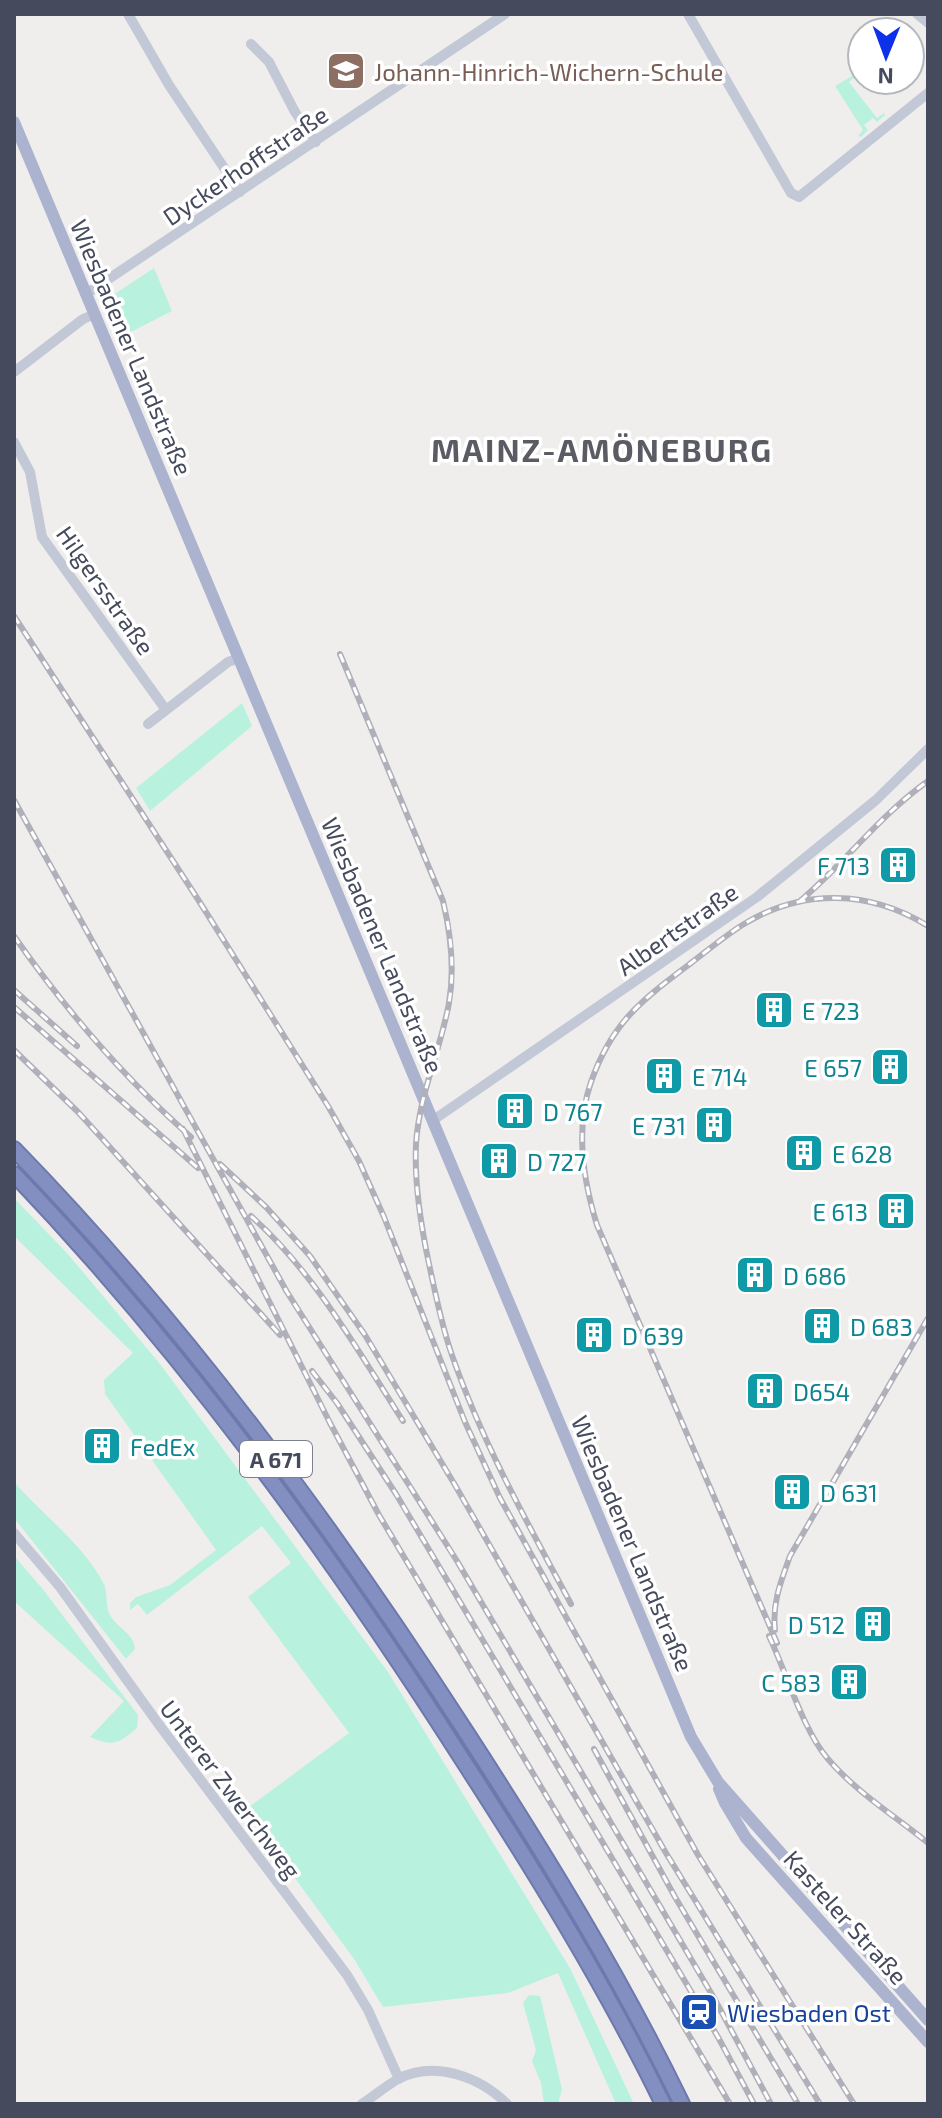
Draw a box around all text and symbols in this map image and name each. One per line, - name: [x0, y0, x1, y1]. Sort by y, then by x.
- north arrow: [846, 16, 926, 96]
- school or university icon: Johann-Hinrich-Wichern-Schule: [325, 50, 367, 92]
- place label: Johann-Hinrich-Wichern-Schule: [374, 57, 723, 86]
- text: N: [877, 64, 894, 90]
- street label: Dyckerhoffstraße: [157, 99, 333, 231]
- street label: Wiesbadener Landstraße: [65, 215, 199, 479]
- district label: MAINZ-AMÖNEBURG: [431, 430, 773, 468]
- street label: Hilgersstraße: [51, 520, 161, 660]
- street label: Wiesbadener Landstraße: [316, 813, 450, 1077]
- building icon: F 713: [877, 844, 919, 886]
- place label: F 713: [817, 851, 870, 880]
- street label: Albertstraße: [611, 877, 743, 981]
- building icon: E 723: [753, 989, 795, 1031]
- place label: E 723: [802, 996, 860, 1025]
- building icon: E 657: [869, 1046, 911, 1088]
- place label: E 657: [804, 1053, 862, 1082]
- building icon: E 714: [643, 1055, 685, 1097]
- place label: E 714: [692, 1062, 747, 1091]
- building icon: D 767: [494, 1090, 536, 1132]
- place label: D 767: [543, 1097, 603, 1126]
- building icon: E 731: [693, 1104, 735, 1146]
- place label: E 731: [632, 1111, 686, 1140]
- building icon: E 628: [783, 1132, 825, 1174]
- place label: E 628: [832, 1139, 893, 1168]
- building icon: D 727: [478, 1140, 520, 1182]
- place label: D 727: [527, 1147, 586, 1176]
- building icon: E 613: [875, 1190, 917, 1232]
- place label: E 613: [813, 1197, 868, 1226]
- building icon: D 686: [734, 1254, 776, 1296]
- place label: D 686: [783, 1261, 846, 1290]
- building icon: D 683: [801, 1305, 843, 1347]
- place label: D 683: [850, 1312, 913, 1341]
- building icon: D 639: [573, 1314, 615, 1356]
- place label: D 639: [622, 1321, 684, 1350]
- building icon: D654: [744, 1370, 786, 1412]
- place label: D654: [793, 1377, 850, 1406]
- street label: Wiesbadener Landstraße: [566, 1411, 700, 1675]
- building icon: FedEx: [81, 1425, 123, 1467]
- place label: FedEx: [130, 1432, 196, 1461]
- road number: A 671: [240, 1441, 312, 1477]
- building icon: D 631: [771, 1471, 813, 1513]
- place label: D 631: [820, 1478, 878, 1507]
- building icon: D 512: [852, 1603, 894, 1645]
- place label: D 512: [788, 1610, 845, 1639]
- building icon: C 583: [828, 1661, 870, 1703]
- place label: C 583: [761, 1668, 821, 1697]
- street label: Unterer Zwerchweg: [155, 1694, 307, 1884]
- street label: Kasteler Straße: [778, 1844, 914, 1990]
- station icon: Wiesbaden Ost: [678, 1991, 720, 2033]
- place label: Wiesbaden Ost: [727, 1998, 891, 2027]

